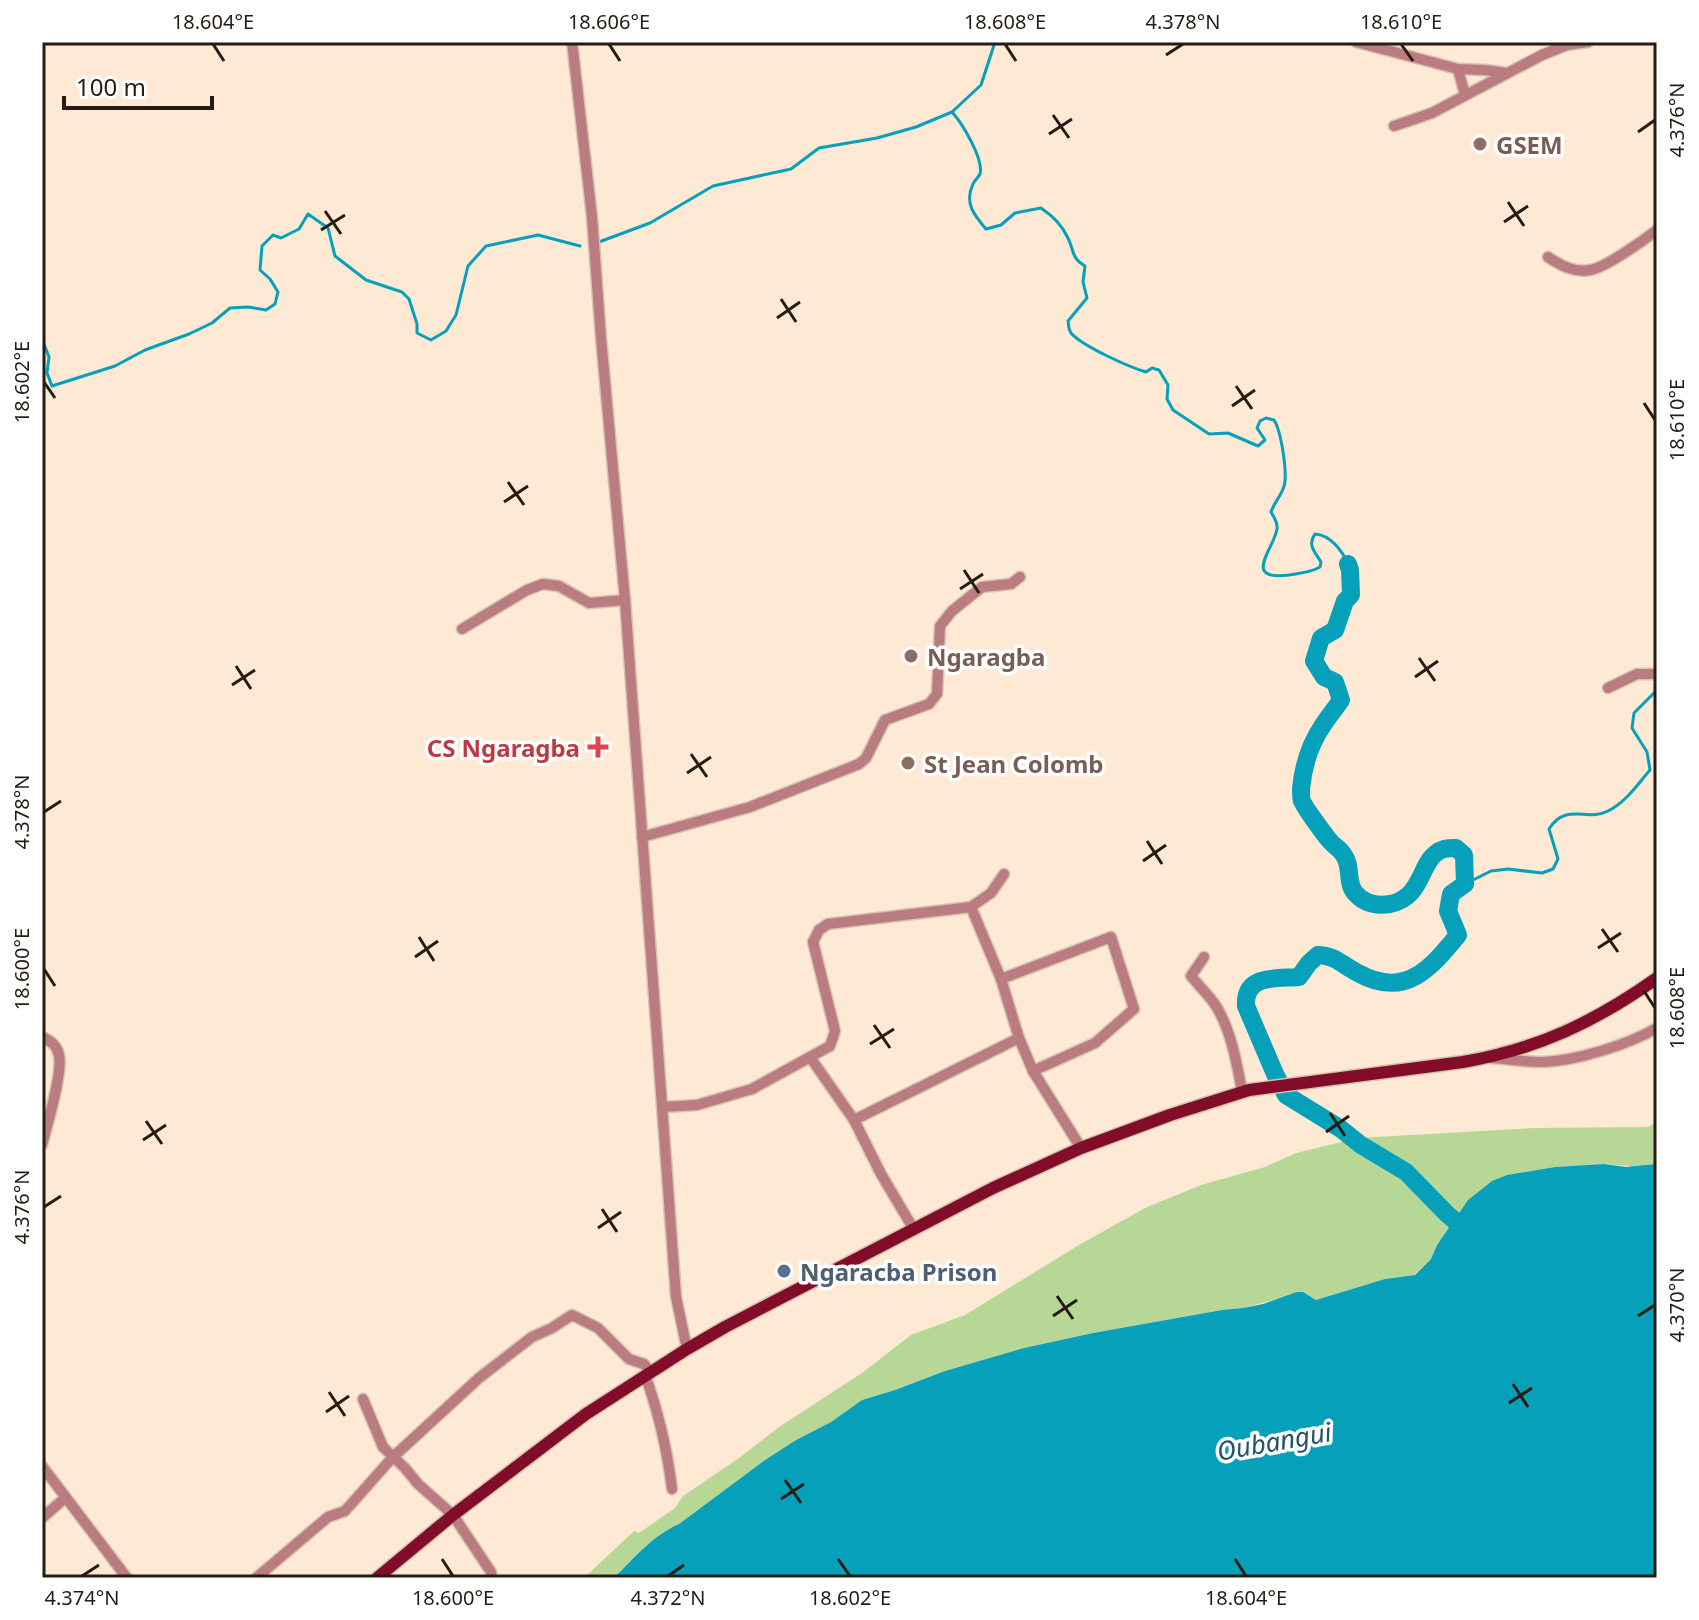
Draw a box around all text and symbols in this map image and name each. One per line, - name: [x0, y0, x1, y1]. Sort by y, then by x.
- text: 18.604°E: [172, 8, 254, 35]
- text: 18.606°E: [568, 8, 650, 35]
- text: 18.608°E: [964, 8, 1046, 35]
- text: 4.378°N: [1146, 8, 1220, 35]
- text: 18.610°E: [1360, 8, 1442, 35]
- scale bar: [64, 60, 212, 110]
- text: 100 m: [76, 70, 146, 103]
- text: 4.376°N: [1663, 83, 1690, 157]
- place label: GSEM: [1496, 128, 1563, 161]
- marker: GSEM: [1471, 135, 1489, 153]
- text: 18.602°E: [8, 341, 35, 423]
- text: 18.610°E: [1663, 379, 1690, 461]
- place label: Ngaragba: [927, 640, 1045, 673]
- marker: Ngaragba: [902, 647, 920, 665]
- place label: CS Ngaragba: [427, 731, 580, 764]
- marker: CS Ngaragba: [587, 736, 609, 758]
- place label: St Jean Colomb: [924, 747, 1104, 780]
- marker: St Jean Colomb: [899, 754, 917, 772]
- text: 4.378°N: [8, 775, 35, 849]
- text: 18.600°E: [8, 928, 35, 1010]
- text: 18.608°E: [1663, 967, 1690, 1049]
- text: 4.376°N: [8, 1170, 35, 1244]
- place label: Ngaracba Prison: [800, 1255, 997, 1288]
- marker: Ngaracba Prison: [775, 1262, 793, 1280]
- text: 4.370°N: [1663, 1268, 1690, 1342]
- water label: Oubangui: [1214, 1413, 1335, 1469]
- text: 4.374°N: [45, 1584, 119, 1611]
- text: 18.600°E: [412, 1584, 494, 1611]
- text: 4.372°N: [631, 1584, 705, 1611]
- text: 18.602°E: [809, 1584, 891, 1611]
- text: 18.604°E: [1205, 1584, 1287, 1611]

